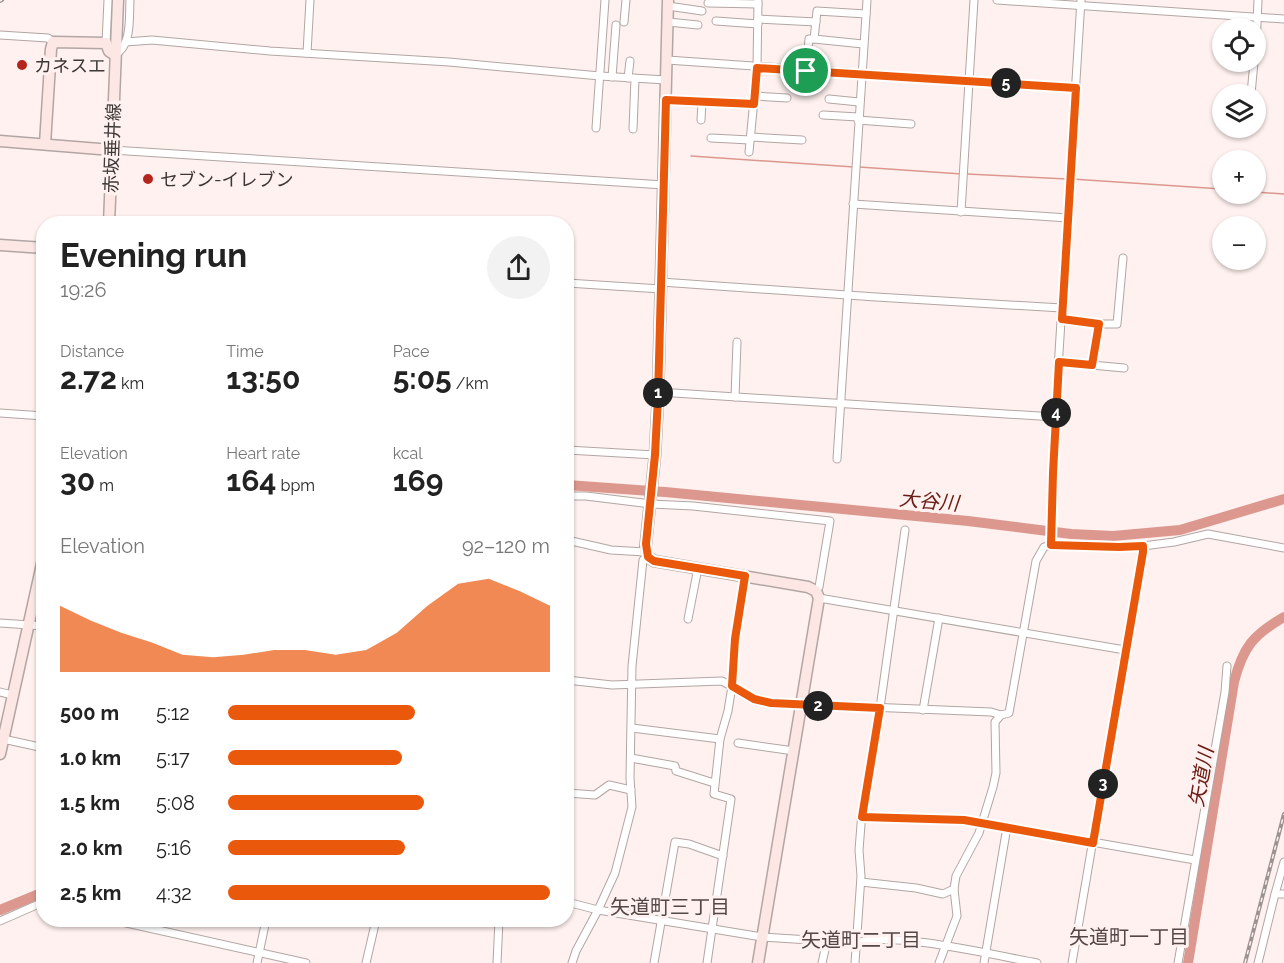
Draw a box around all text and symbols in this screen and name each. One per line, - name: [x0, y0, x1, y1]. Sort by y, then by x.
- map controls: [1212, 18, 1266, 270]
- button: locate: [1212, 18, 1266, 72]
- pin: [780, 45, 831, 96]
- icon: arrive: [789, 54, 822, 87]
- place label: カネスエ: [34, 55, 106, 76]
- marker: カネスエ: [15, 58, 29, 72]
- pin: 5: [991, 68, 1021, 98]
- text: 5: [1002, 73, 1010, 92]
- button: layers: [1212, 84, 1266, 138]
- street label: 赤坂垂井線: [100, 103, 124, 193]
- button: +: [1212, 150, 1266, 204]
- place label: セブン-イレブン: [160, 169, 294, 190]
- marker: セブン-イレブン: [141, 172, 155, 186]
- button: −: [1212, 216, 1266, 270]
- text: Evening run: [60, 236, 247, 275]
- button: share: [487, 236, 550, 299]
- text: 19:26: [60, 278, 107, 302]
- text: Distance: [60, 342, 124, 361]
- text: Time: [226, 342, 264, 361]
- text: Pace: [393, 342, 429, 361]
- text: 2.72: [60, 361, 117, 396]
- text: 13:50: [226, 361, 300, 396]
- text: 5:05: [393, 361, 452, 396]
- text: km: [117, 374, 144, 393]
- text: /km: [452, 374, 489, 393]
- pin: 1: [643, 378, 673, 408]
- text: 1: [654, 383, 662, 402]
- pin: 4: [1041, 398, 1071, 428]
- text: 4: [1051, 403, 1061, 422]
- text: Elevation: [60, 444, 128, 463]
- text: Heart rate: [226, 444, 300, 463]
- text: kcal: [393, 444, 423, 463]
- text: 30: [60, 463, 95, 498]
- text: 164: [226, 463, 277, 498]
- text: 169: [393, 463, 443, 498]
- text: m: [95, 476, 114, 495]
- text: bpm: [277, 476, 315, 495]
- water label: 大谷川: [898, 486, 962, 516]
- text: Elevation: [60, 534, 145, 558]
- text: 92–120 m: [462, 534, 550, 558]
- pin: 2: [803, 691, 833, 721]
- text: 2: [813, 696, 823, 715]
- text: 500 m: [60, 701, 119, 725]
- text: 5:12: [156, 701, 190, 725]
- water label: 矢道川: [1184, 743, 1218, 809]
- text: 1.0 km: [60, 746, 121, 770]
- text: 5:17: [156, 746, 190, 770]
- pin: 3: [1088, 769, 1118, 799]
- text: 3: [1099, 774, 1107, 793]
- text: 1.5 km: [60, 791, 120, 815]
- text: 5:08: [156, 791, 195, 815]
- text: 2.0 km: [60, 836, 123, 860]
- text: 5:16: [156, 836, 191, 860]
- text: 2.5 km: [60, 881, 121, 905]
- text: 4:32: [156, 881, 192, 905]
- district label: 矢道町三丁目: [610, 895, 730, 919]
- district label: 矢道町一丁目: [1069, 925, 1189, 949]
- district label: 矢道町二丁目: [801, 928, 921, 952]

